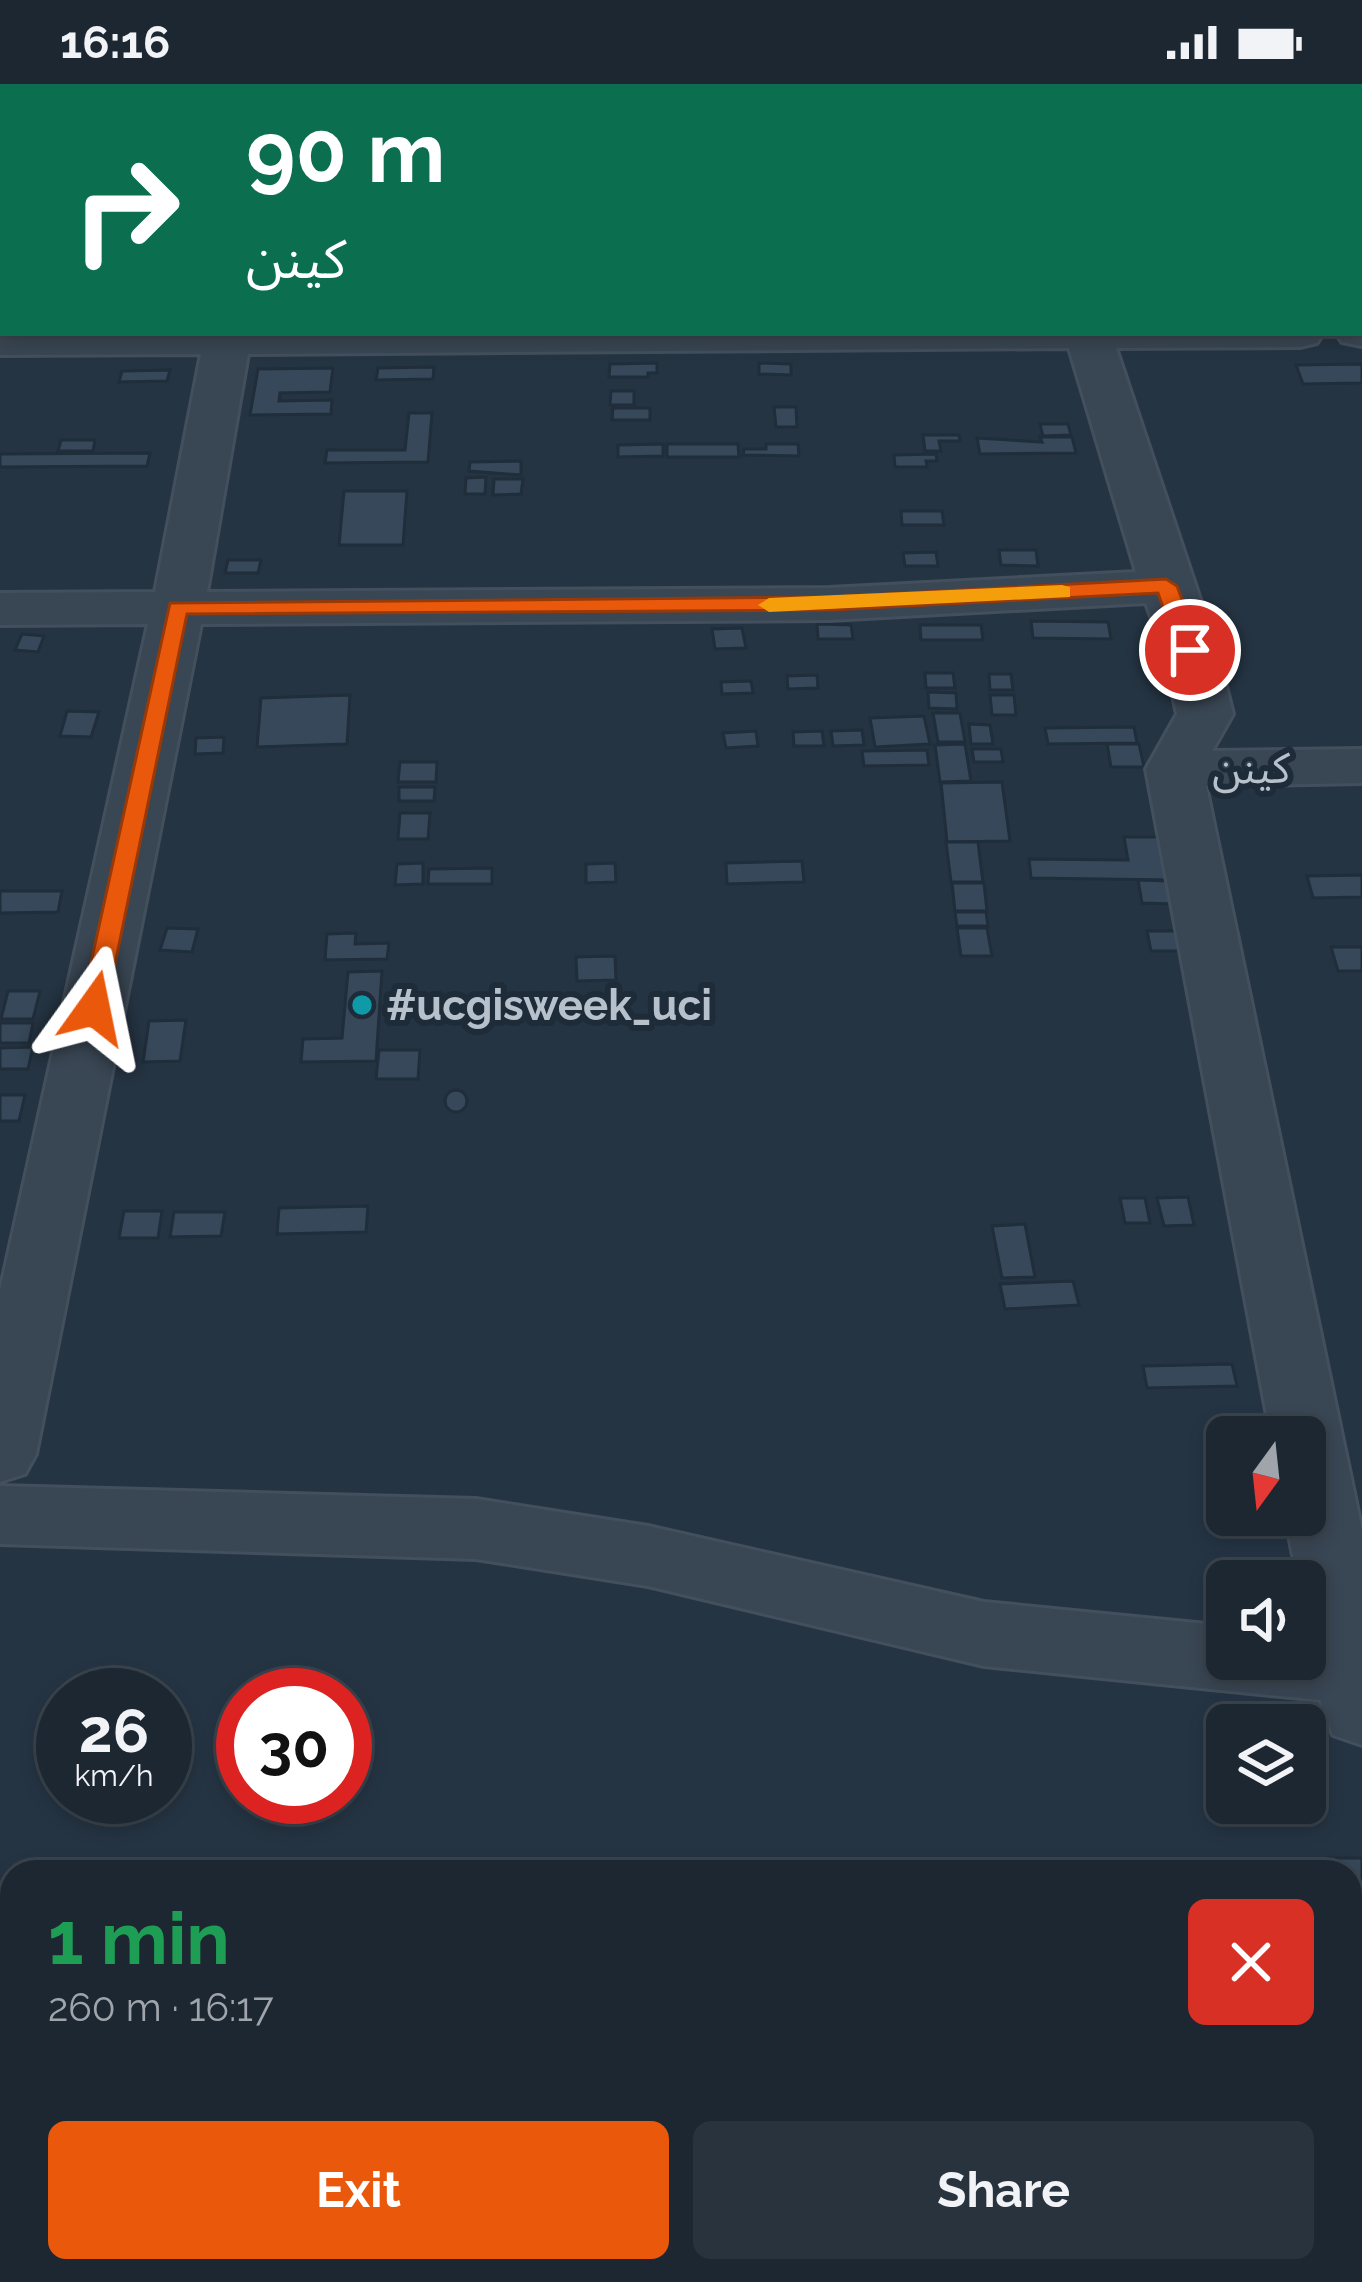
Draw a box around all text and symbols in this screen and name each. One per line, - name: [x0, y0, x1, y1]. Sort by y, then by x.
- text: 16:16: [60, 16, 170, 69]
- text: 90 m: [246, 103, 445, 202]
- icon: right: [48, 132, 204, 288]
- text: كينن: [246, 227, 346, 291]
- pin: [1139, 599, 1241, 701]
- icon: arrive: [1157, 617, 1223, 683]
- street label: كينن: [1212, 743, 1291, 794]
- position arrow: [31, 945, 157, 1071]
- place label: #ucgisweek_uci: [386, 981, 712, 1030]
- marker: #ucgisweek_uci: [349, 992, 375, 1018]
- north arrow: [1206, 1416, 1326, 1536]
- map controls: [1206, 1416, 1326, 1824]
- button: sound: [1206, 1560, 1326, 1680]
- speed limit sign: 30: [216, 1668, 372, 1824]
- text: 26: [79, 1696, 149, 1766]
- button: layers: [1206, 1704, 1326, 1824]
- text: km/h: [74, 1758, 154, 1793]
- text: 1 min: [48, 1896, 230, 1981]
- button: close: [1188, 1899, 1314, 2025]
- text: 260 m · 16:17: [48, 1984, 274, 2030]
- button: Exit: [48, 2121, 669, 2259]
- button: Share: [693, 2121, 1314, 2259]

